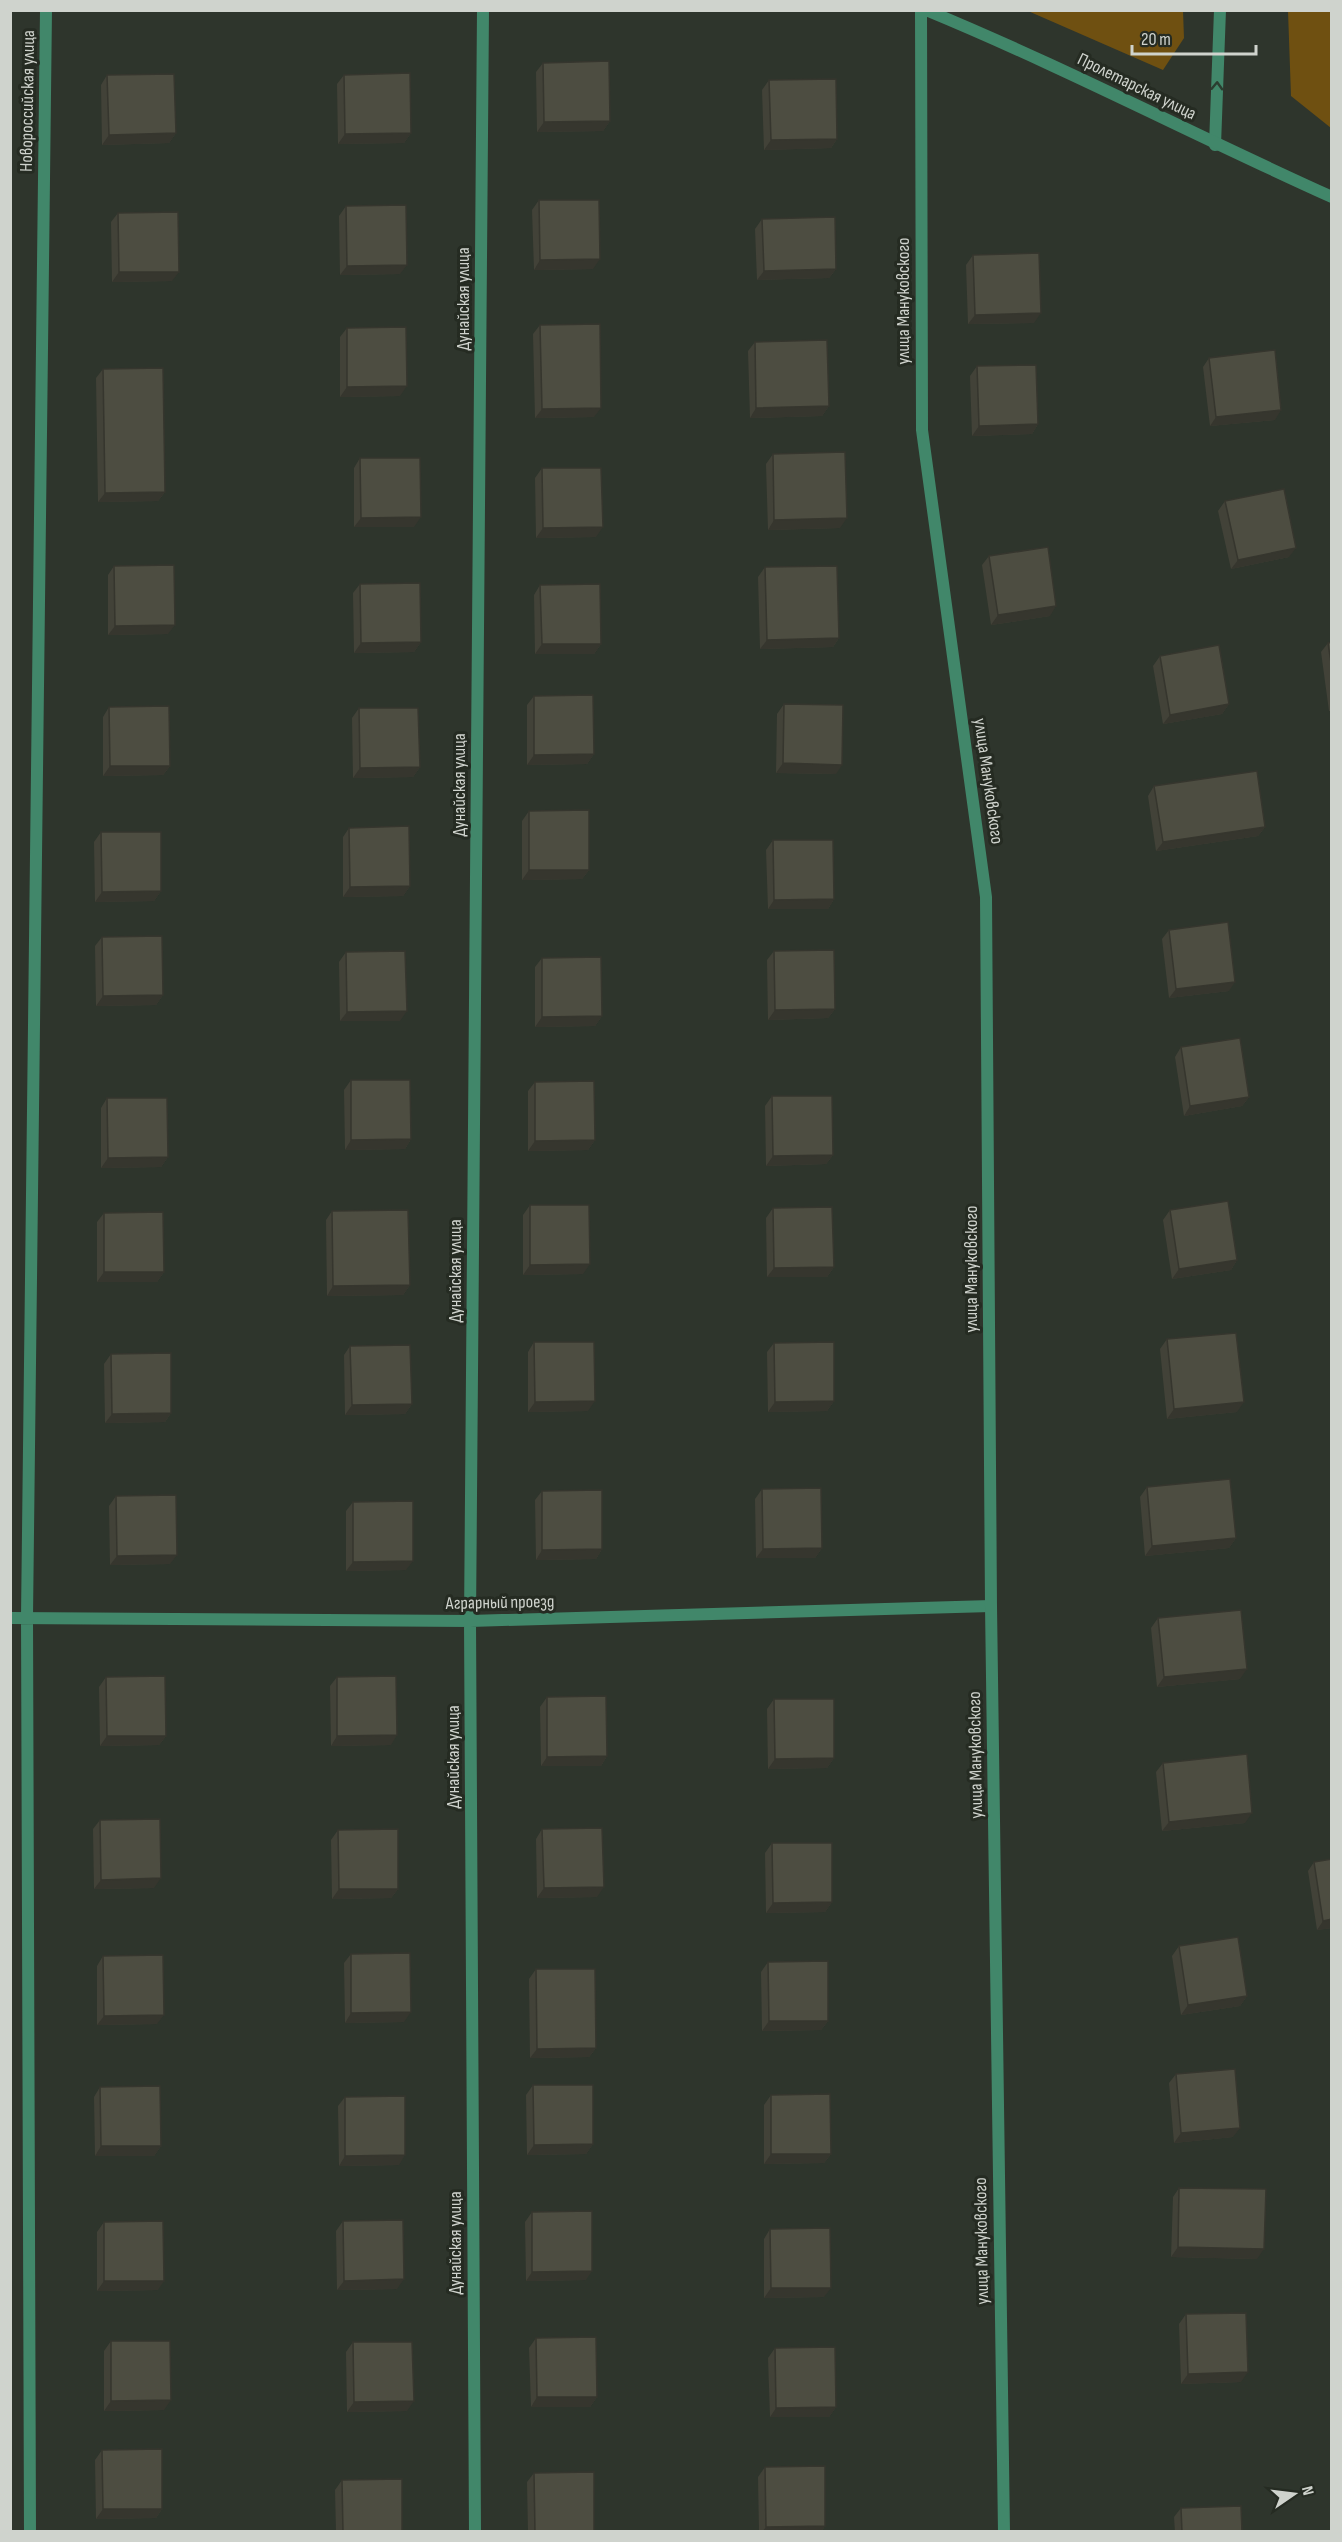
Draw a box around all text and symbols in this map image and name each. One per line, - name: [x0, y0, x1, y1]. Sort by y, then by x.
- scale bar: [1132, 18, 1256, 56]
- text: 20 m: [1141, 29, 1171, 50]
- street label: Новороссийская улица: [16, 30, 39, 172]
- street label: Пролетарская улица: [1074, 49, 1200, 124]
- one-way arrow: [1211, 82, 1224, 91]
- street label: улица Мануковского: [893, 237, 914, 365]
- street label: Дунайская улица: [453, 247, 474, 351]
- street label: улица Мануковского: [969, 717, 1008, 845]
- street label: Дунайская улица: [449, 733, 470, 837]
- street label: улица Мануковского: [961, 1205, 982, 1333]
- street label: Дунайская улица: [445, 1219, 466, 1323]
- street label: Аграрный проезд: [445, 1591, 554, 1614]
- street label: улица Мануковского: [964, 1691, 987, 1819]
- street label: Дунайская улица: [443, 1705, 464, 1809]
- street label: улица Мануковского: [970, 2177, 993, 2305]
- street label: Дунайская улица: [445, 2191, 466, 2295]
- north arrow: [1264, 2464, 1324, 2524]
- text: N: [1297, 2484, 1317, 2497]

